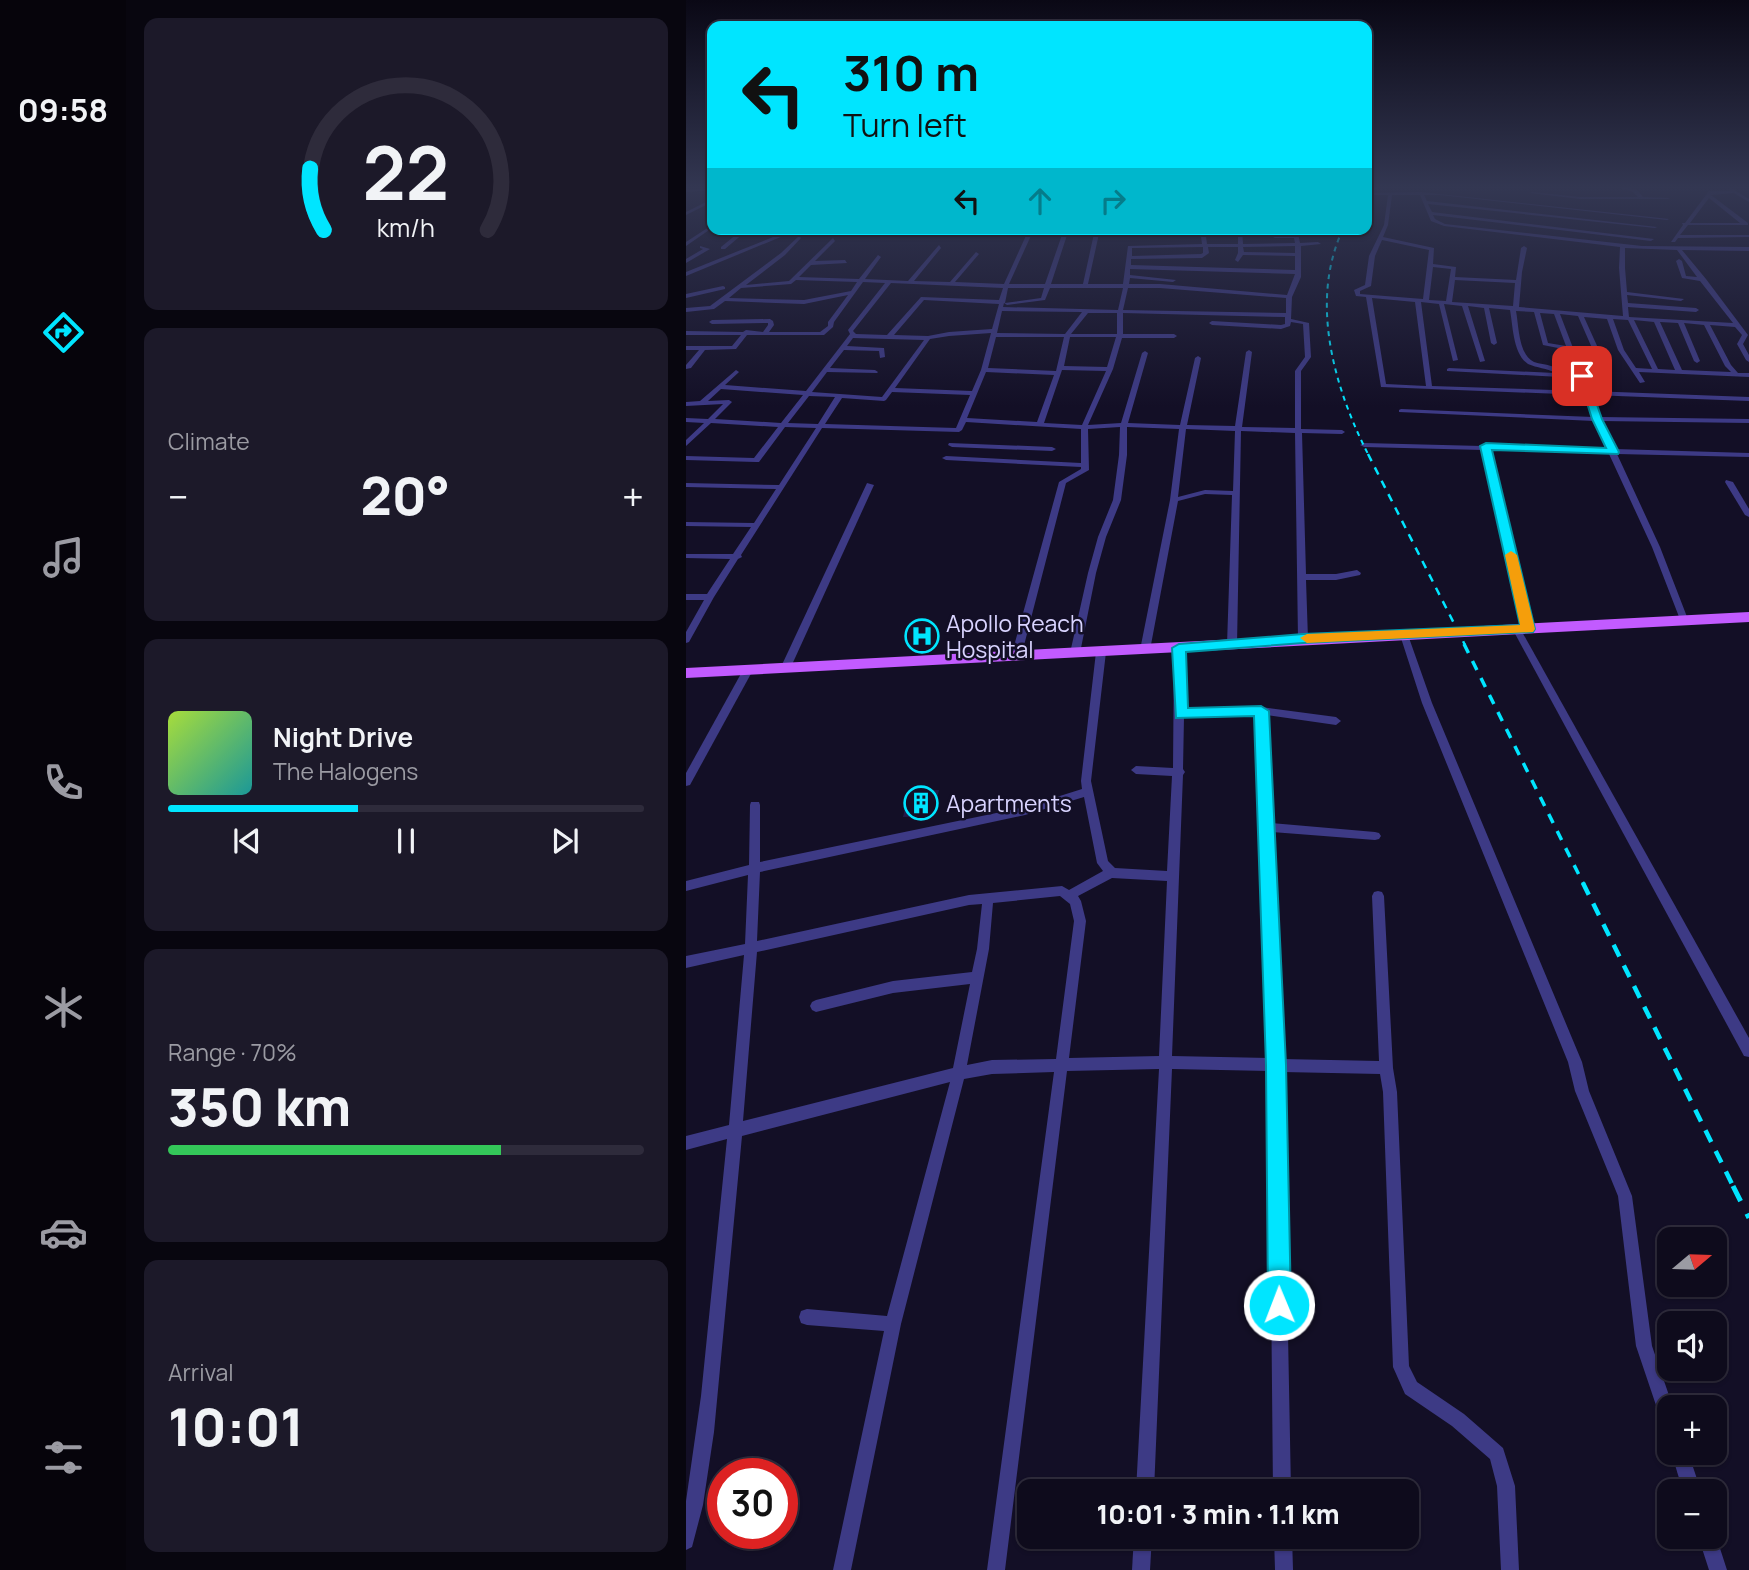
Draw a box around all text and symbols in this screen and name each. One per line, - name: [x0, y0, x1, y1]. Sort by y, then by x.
- text: 310 m: [843, 39, 979, 106]
- icon: left: [728, 49, 819, 140]
- text: 09:58: [18, 88, 108, 132]
- text: Turn left: [843, 103, 967, 147]
- text: 22: [363, 123, 449, 223]
- icon: left: [948, 182, 986, 220]
- icon: ahead: [1021, 182, 1059, 220]
- icon: right: [1094, 182, 1132, 220]
- text: km/h: [377, 210, 435, 245]
- icon: directions: [39, 308, 88, 357]
- pin: [1552, 346, 1612, 406]
- icon: arrive: [1563, 357, 1601, 395]
- text: Climate: [168, 425, 250, 457]
- text: 20°: [360, 460, 450, 531]
- text: −: [168, 470, 189, 522]
- text: +: [622, 470, 644, 522]
- icon: music: [39, 533, 88, 582]
- place label: Apollo Reach Hospital: [946, 607, 1084, 665]
- hospital icon: Apollo Reach Hospital: [903, 617, 941, 655]
- text: Night Drive: [273, 719, 413, 755]
- text: The Halogens: [273, 755, 418, 787]
- icon: phone: [39, 758, 88, 807]
- building icon: Apartments: [902, 784, 940, 822]
- place label: Apartments: [946, 787, 1072, 819]
- icon: previous: [228, 822, 266, 860]
- icon: pause: [387, 822, 425, 860]
- icon: next: [546, 822, 584, 860]
- icon: climate: [39, 983, 88, 1032]
- text: Range · 70%: [168, 1036, 297, 1068]
- text: 350 km: [168, 1071, 351, 1142]
- icon: car: [39, 1208, 88, 1257]
- north arrow: [1657, 1227, 1727, 1297]
- map controls: [1657, 1227, 1727, 1549]
- position arrow: [1242, 1268, 1316, 1342]
- button: sound: [1657, 1311, 1727, 1381]
- text: Arrival: [168, 1356, 234, 1388]
- text: 10:01: [168, 1391, 304, 1462]
- button: +: [1657, 1395, 1727, 1465]
- icon: filters: [39, 1433, 88, 1482]
- speed limit sign: 30: [707, 1458, 798, 1549]
- button: −: [1657, 1479, 1727, 1549]
- text: 10:01 · 3 min · 1.1 km: [1096, 1496, 1340, 1532]

